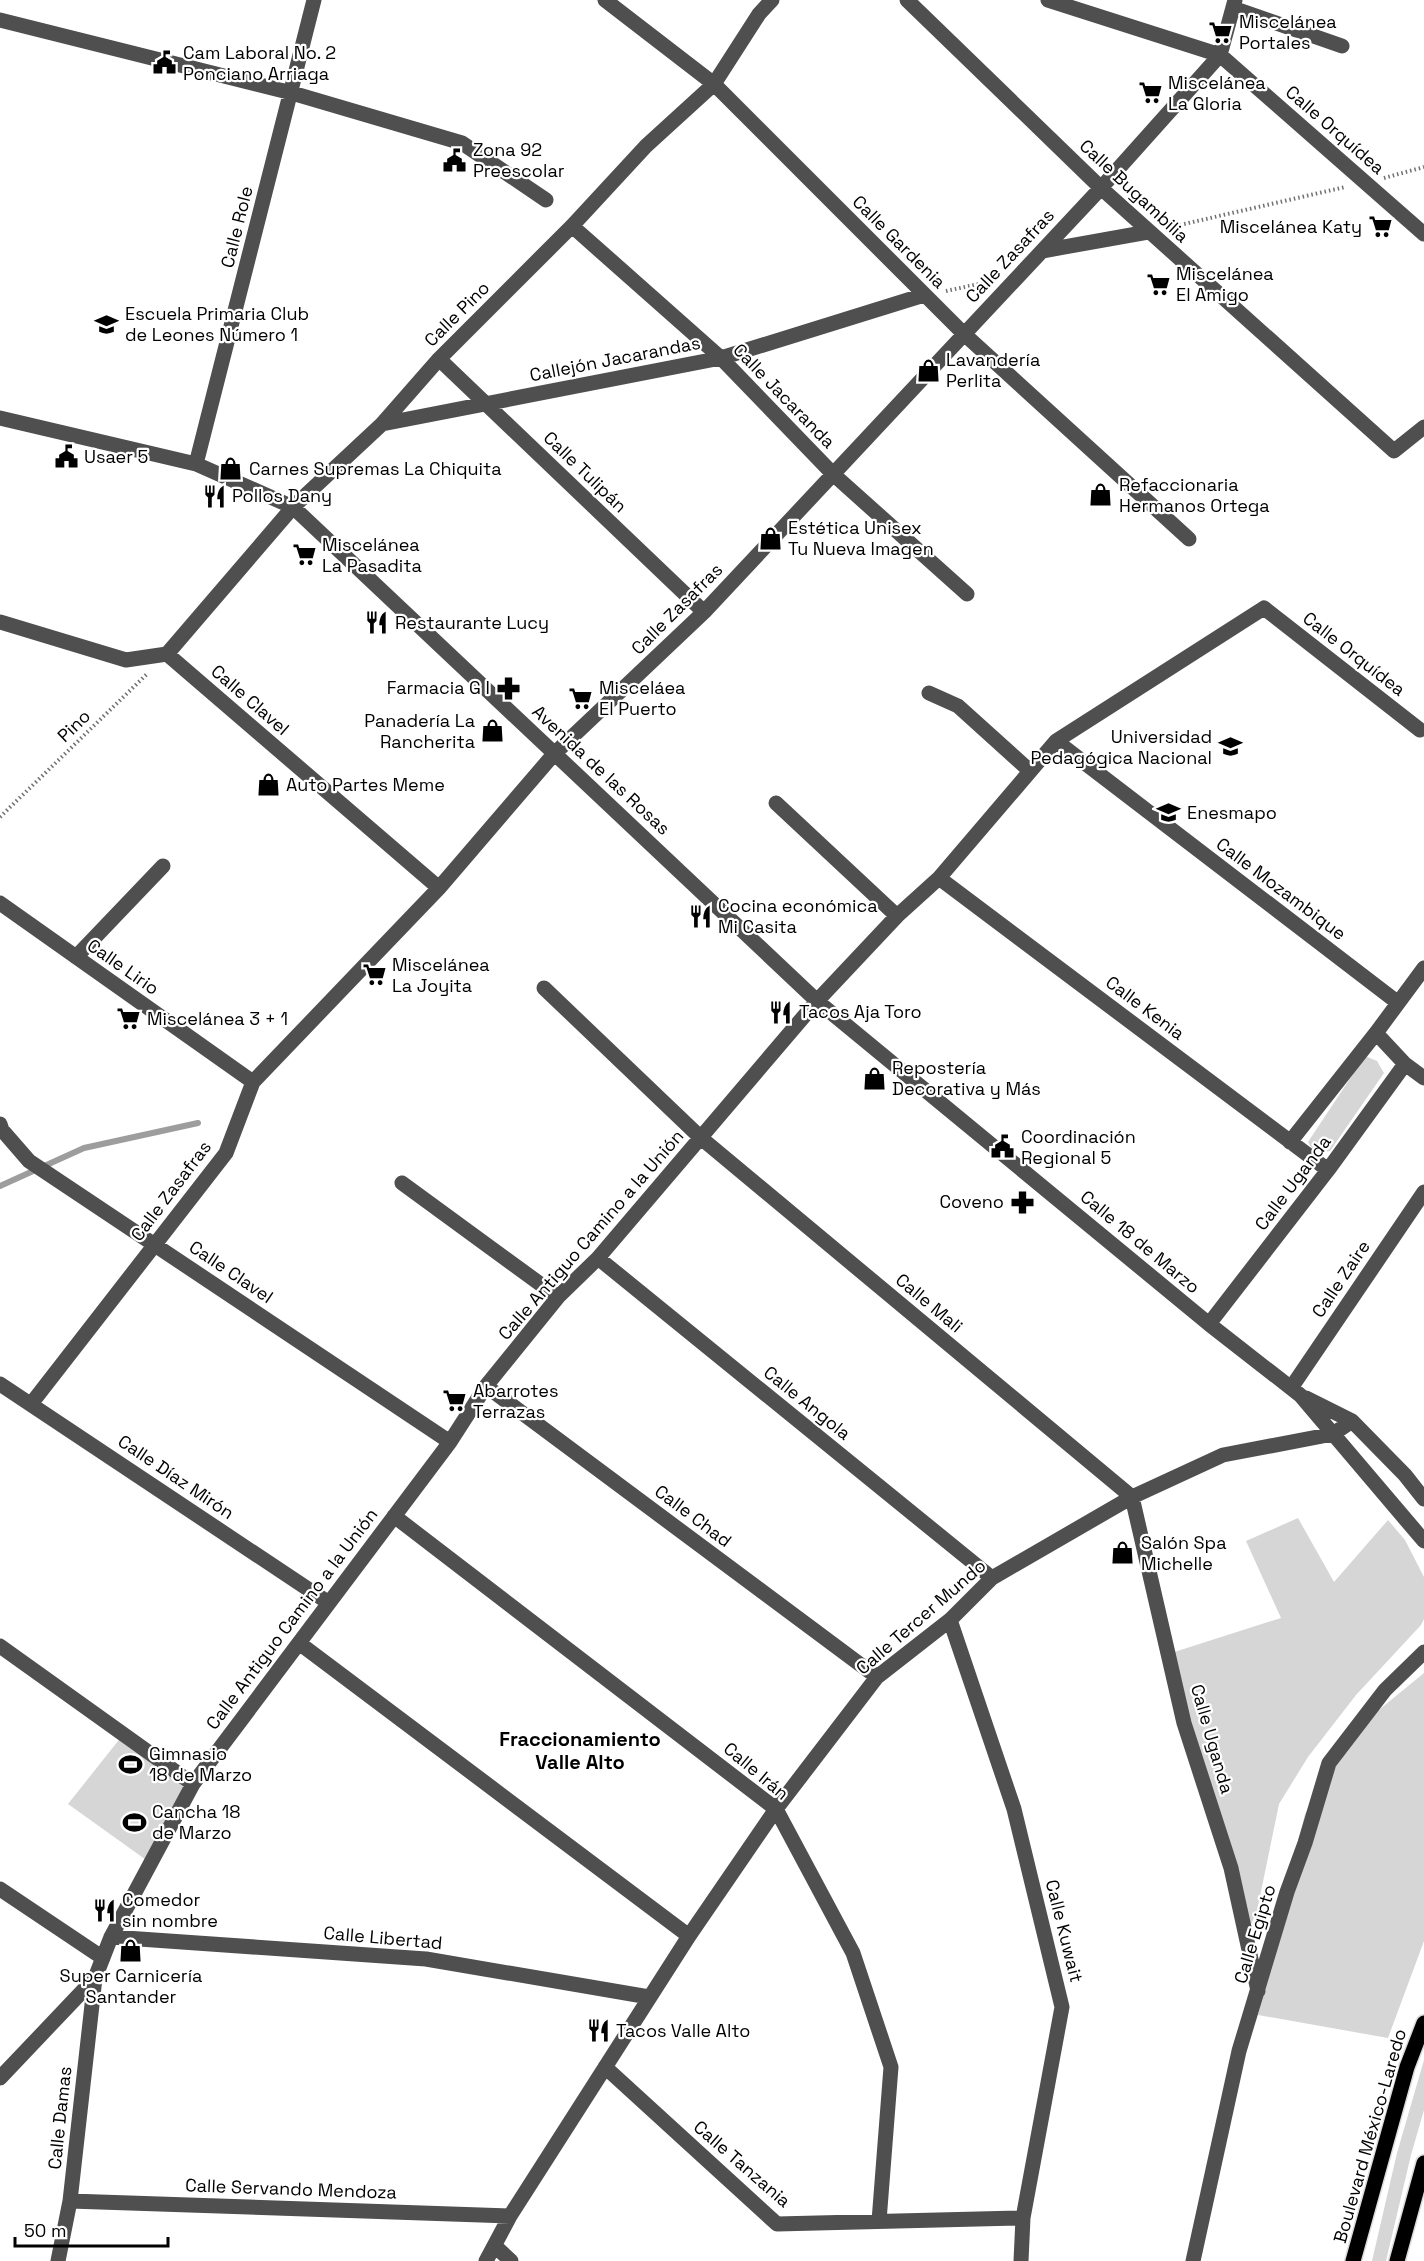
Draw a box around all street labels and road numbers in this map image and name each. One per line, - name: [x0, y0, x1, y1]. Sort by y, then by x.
- street label: Calle Orquídea: [1281, 80, 1390, 179]
- street label: Calle Bugambilia: [1075, 134, 1194, 247]
- street label: Calle Role: [215, 184, 258, 270]
- street label: Calle Gardenia: [848, 190, 951, 293]
- street label: Calle Zasafras: [960, 204, 1059, 307]
- street label: Calle Pino: [419, 276, 494, 351]
- street label: Callejón Jacarandas: [528, 331, 702, 386]
- street label: Calle Jacaranda: [728, 338, 840, 453]
- street label: Calle Tulipán: [539, 426, 632, 517]
- street label: Calle Zasafras: [626, 558, 727, 659]
- street label: Calle Orquídea: [1298, 606, 1410, 701]
- street label: Calle Clavel: [206, 659, 294, 740]
- street label: Avenida de las Rosas: [528, 700, 675, 840]
- street label: Pino: [52, 704, 95, 747]
- street label: Calle Mozambique: [1212, 832, 1351, 945]
- street label: Calle Lirio: [83, 933, 164, 1000]
- street label: Calle Kenia: [1101, 970, 1189, 1045]
- street label: Calle Antiguo Camino a la Unión: [493, 1125, 688, 1345]
- street label: Calle Uganda: [1249, 1131, 1336, 1235]
- street label: Calle Zasafras: [125, 1136, 216, 1246]
- street label: Calle 18 de Marzo: [1076, 1185, 1205, 1298]
- street label: Calle Clavel: [185, 1235, 278, 1308]
- street label: Calle Zaire: [1306, 1236, 1375, 1322]
- street label: Calle Mali: [891, 1268, 968, 1337]
- street label: Calle Angola: [759, 1360, 856, 1445]
- street label: Calle Díaz Mirón: [114, 1429, 239, 1524]
- street label: Calle Chad: [650, 1479, 736, 1552]
- street label: Calle Antiguo Camino a la Unión: [201, 1503, 382, 1734]
- street label: Calle Tercer Mundo: [851, 1554, 990, 1679]
- street label: Calle Uganda: [1186, 1681, 1239, 1796]
- street label: Calle Irán: [719, 1737, 794, 1805]
- street label: Calle Kuwait: [1041, 1877, 1088, 1985]
- street label: Calle Egipto: [1229, 1882, 1280, 1986]
- street label: Calle Libertad: [323, 1921, 443, 1954]
- street label: Boulevard México-Laredo: [1328, 2026, 1411, 2246]
- street label: Calle Damas: [43, 2065, 76, 2171]
- street label: Calle Tanzania: [689, 2115, 796, 2212]
- street label: Calle Servando Mendoza: [185, 2173, 397, 2204]

